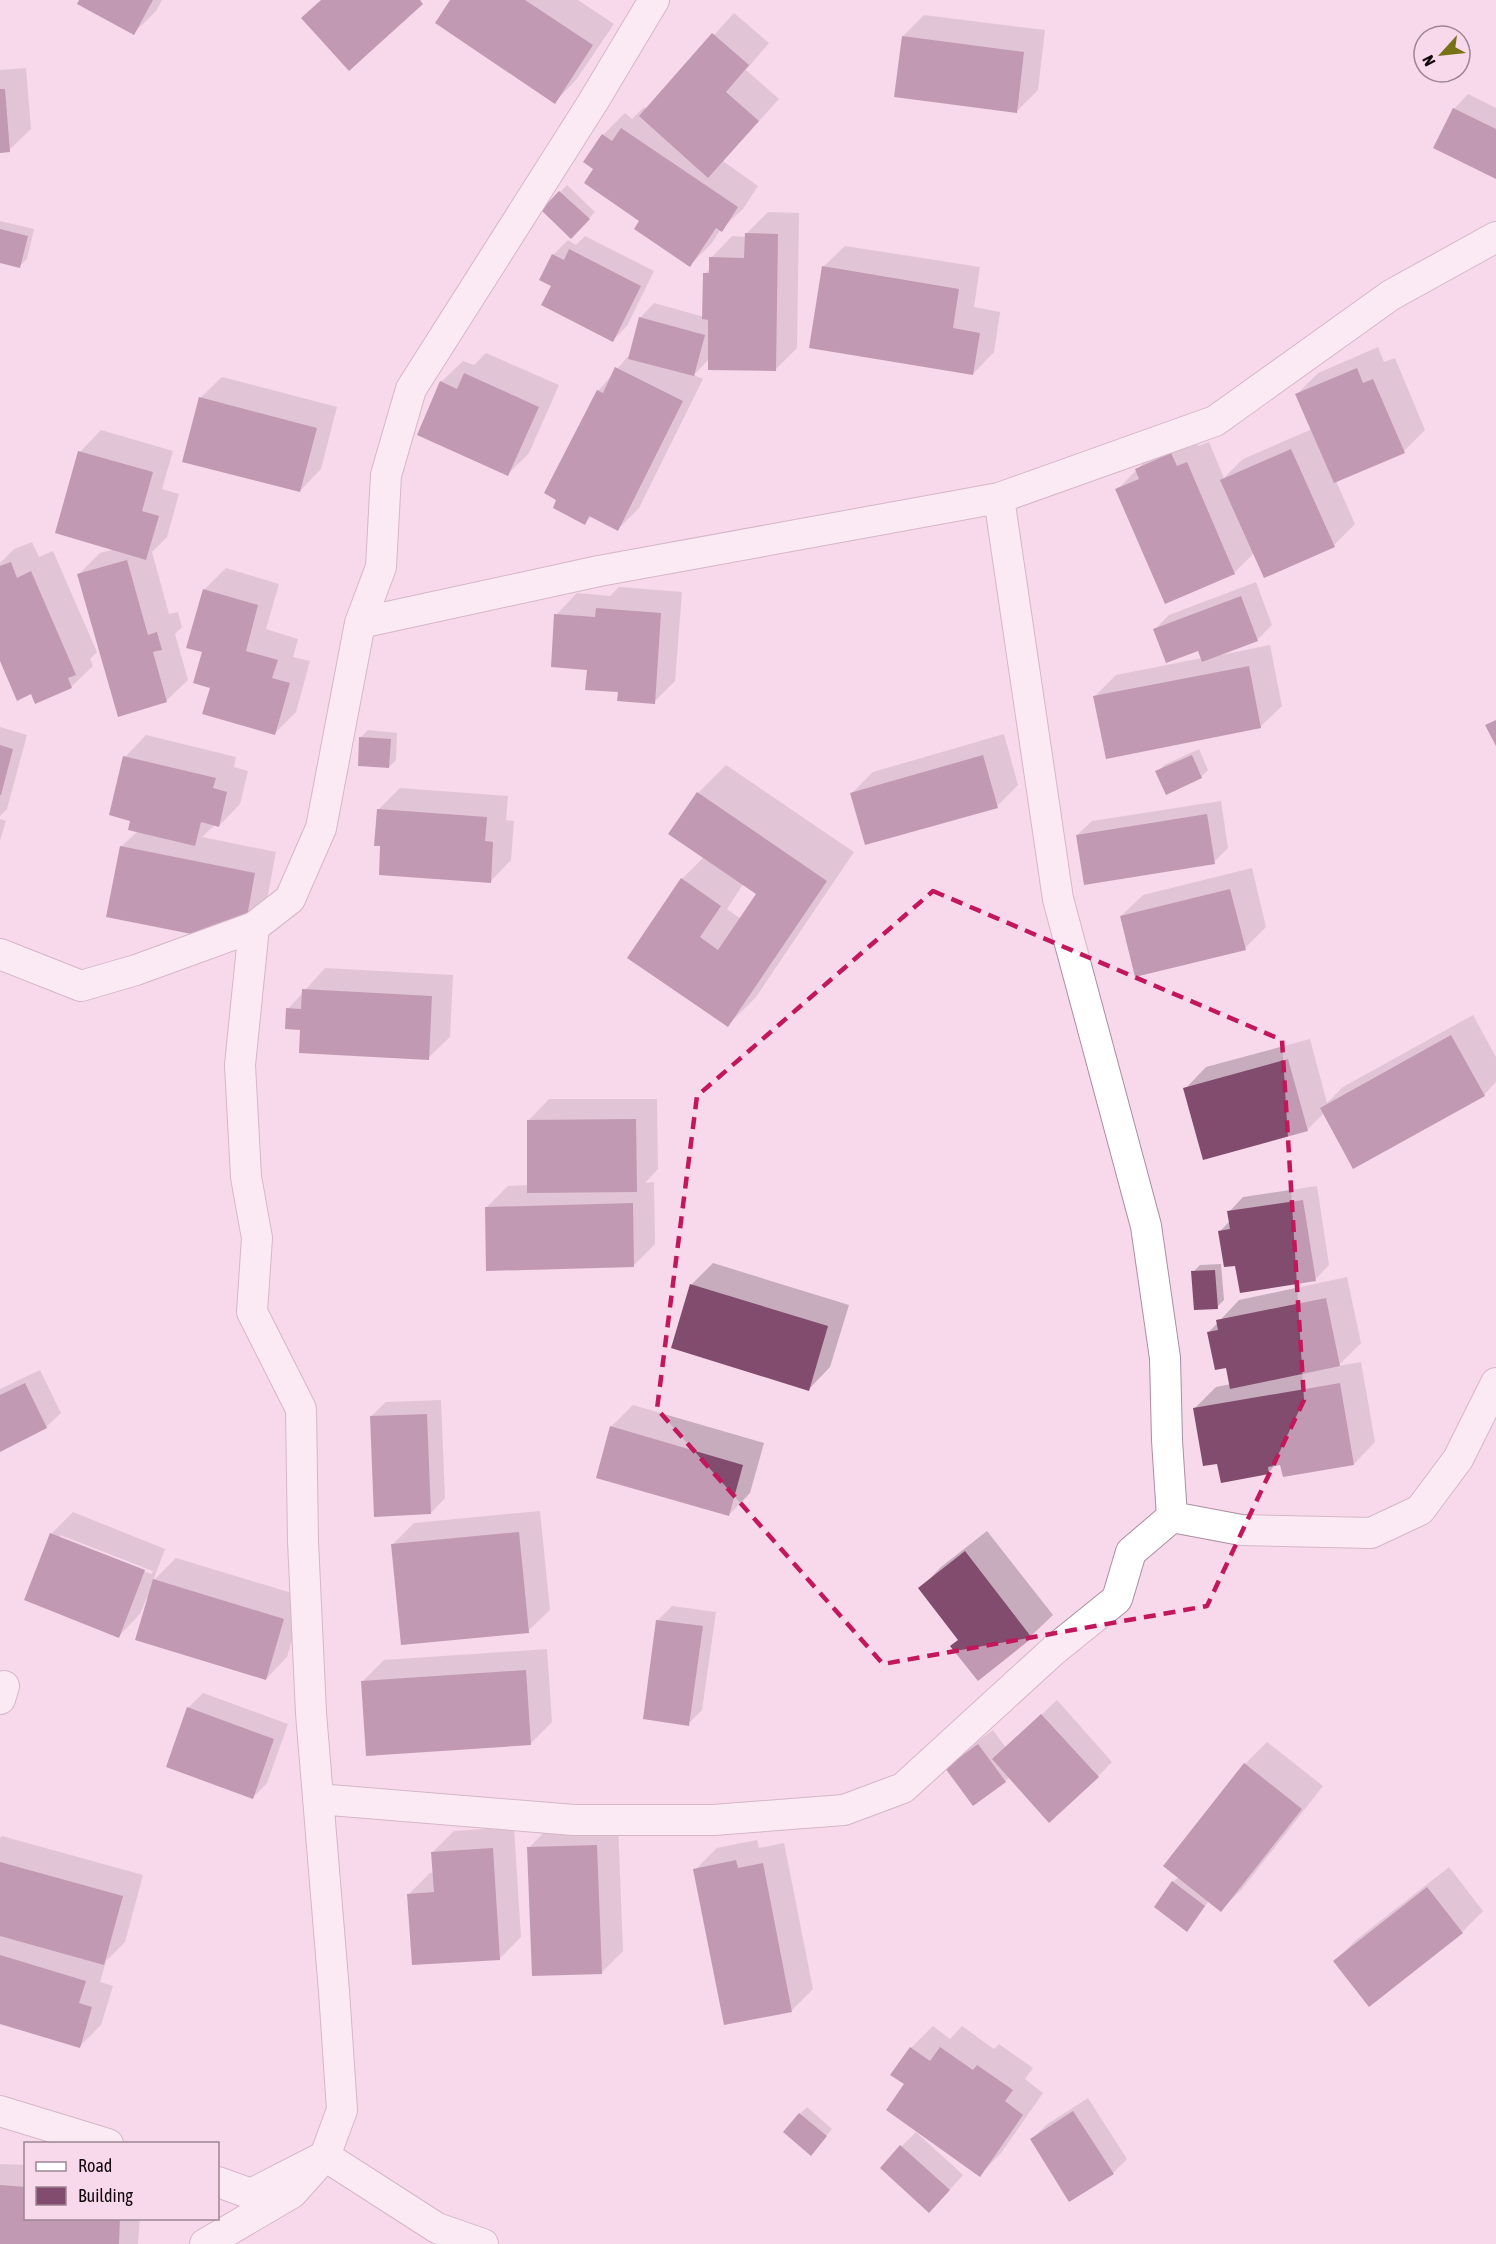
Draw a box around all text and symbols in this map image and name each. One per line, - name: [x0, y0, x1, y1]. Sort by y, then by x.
- north arrow: [1412, 24, 1472, 84]
- text: N: [1418, 53, 1439, 69]
- legend: [24, 2142, 219, 2220]
- text: Road: [78, 2155, 112, 2176]
- text: Building: [78, 2185, 133, 2206]

